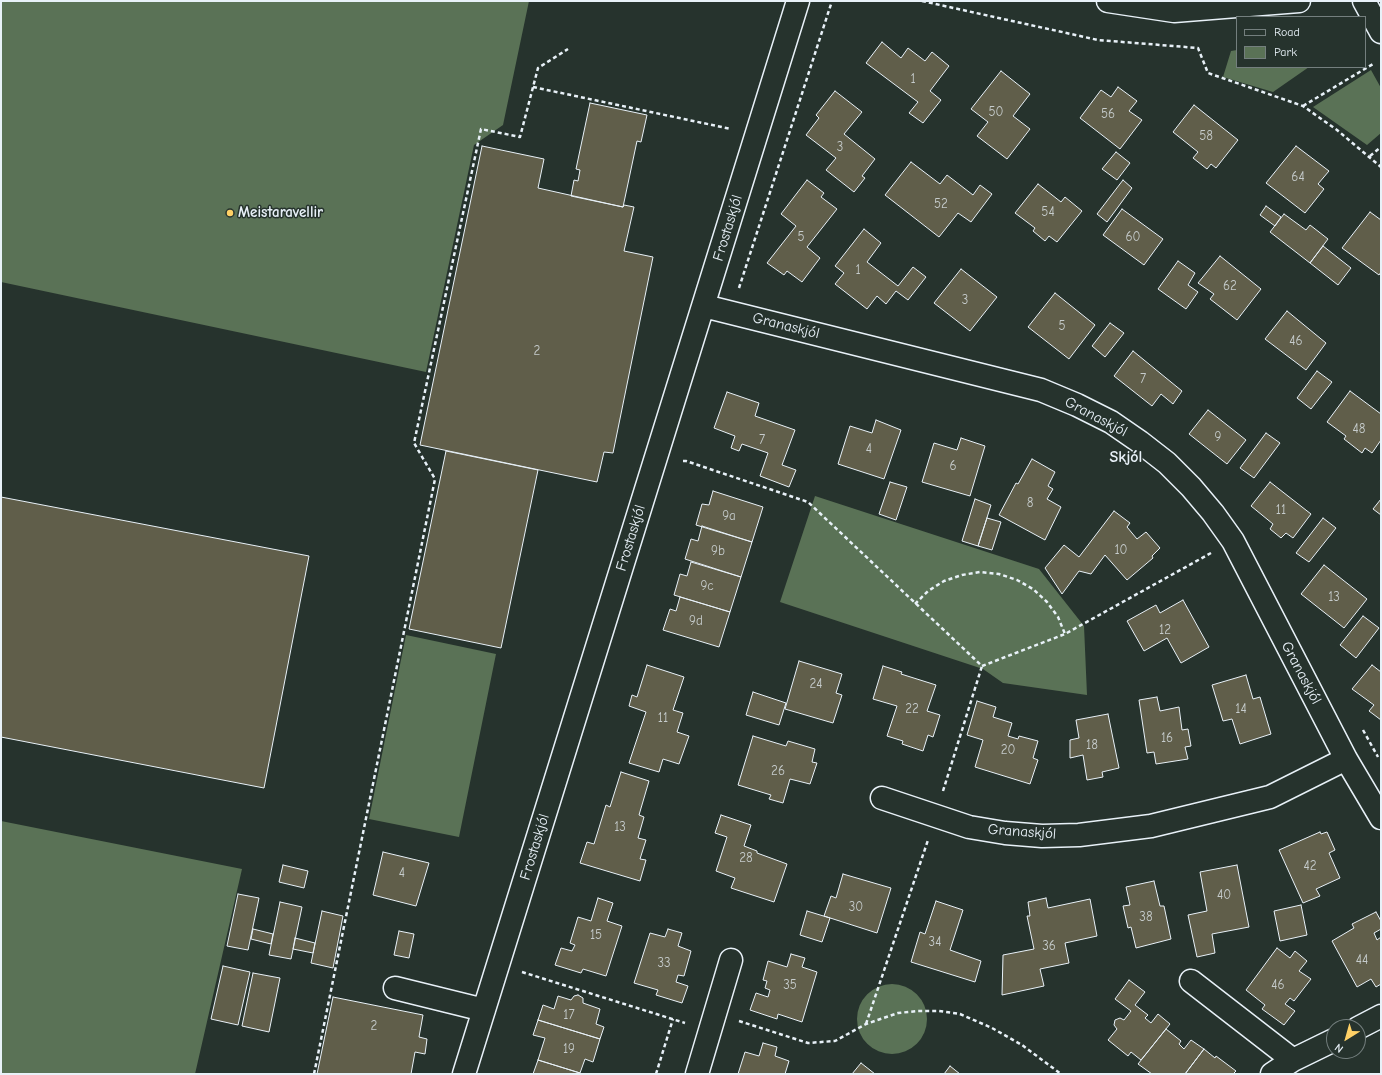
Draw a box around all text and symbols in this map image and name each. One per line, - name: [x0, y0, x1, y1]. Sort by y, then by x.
- legend: [1236, 16, 1366, 68]
- text: Road: [1274, 25, 1300, 39]
- text: Park: [1274, 45, 1297, 59]
- house number: 1: [910, 71, 916, 87]
- house number: 50: [989, 104, 1003, 120]
- house number: 56: [1101, 106, 1115, 122]
- house number: 58: [1199, 128, 1213, 144]
- house number: 3: [837, 139, 843, 155]
- house number: 64: [1291, 169, 1305, 185]
- street label: Frostaskjól: [709, 193, 747, 263]
- house number: 52: [934, 196, 948, 212]
- place label: Meistaravellir: [238, 204, 323, 222]
- house number: 54: [1041, 204, 1055, 220]
- marker: Meistaravellir: [225, 208, 235, 218]
- house number: 5: [797, 229, 805, 245]
- house number: 60: [1126, 229, 1140, 245]
- house number: 1: [855, 262, 861, 278]
- house number: 62: [1223, 278, 1237, 294]
- house number: 3: [962, 292, 968, 308]
- street label: Granaskjól: [751, 309, 821, 343]
- house number: 5: [1058, 318, 1066, 334]
- house number: 46: [1289, 333, 1303, 349]
- house number: 2: [534, 343, 540, 359]
- house number: 7: [1140, 371, 1146, 387]
- street label: Granaskjól: [1062, 393, 1130, 441]
- house number: 48: [1353, 421, 1365, 437]
- house number: 9: [1215, 429, 1221, 445]
- house number: 7: [759, 432, 765, 448]
- house number: 4: [866, 441, 872, 457]
- district label: Skjól: [1110, 447, 1142, 467]
- house number: 6: [949, 458, 957, 474]
- house number: 8: [1027, 495, 1033, 511]
- house number: 11: [1276, 502, 1286, 518]
- street label: Frostaskjól: [612, 503, 650, 573]
- house number: 9a: [722, 508, 736, 524]
- house number: 10: [1114, 542, 1128, 558]
- house number: 9b: [711, 543, 725, 559]
- house number: 9c: [700, 578, 714, 594]
- house number: 13: [1328, 589, 1340, 605]
- house number: 9d: [689, 613, 703, 629]
- house number: 12: [1159, 622, 1171, 638]
- street label: Granaskjól: [1277, 639, 1325, 707]
- house number: 24: [809, 676, 823, 692]
- house number: 22: [905, 701, 919, 717]
- house number: 14: [1235, 701, 1247, 717]
- house number: 11: [658, 710, 668, 726]
- house number: 16: [1161, 730, 1173, 746]
- house number: 18: [1086, 737, 1098, 753]
- house number: 20: [1001, 742, 1015, 758]
- house number: 26: [771, 763, 785, 779]
- street label: Frostaskjól: [516, 812, 554, 882]
- house number: 13: [614, 819, 626, 835]
- street label: Granaskjól: [987, 821, 1057, 843]
- house number: 28: [739, 850, 753, 866]
- house number: 42: [1303, 858, 1317, 874]
- house number: 4: [399, 865, 405, 881]
- house number: 40: [1217, 887, 1231, 903]
- house number: 30: [849, 899, 863, 915]
- house number: 38: [1139, 909, 1153, 925]
- house number: 15: [590, 927, 602, 943]
- house number: 34: [929, 934, 941, 950]
- house number: 36: [1042, 938, 1056, 954]
- house number: 44: [1356, 952, 1368, 968]
- house number: 33: [657, 955, 671, 971]
- house number: 35: [783, 977, 797, 993]
- house number: 46: [1271, 977, 1285, 993]
- house number: 17: [563, 1007, 575, 1023]
- house number: 2: [371, 1018, 377, 1034]
- north arrow: [1326, 1019, 1366, 1059]
- house number: 19: [563, 1041, 575, 1057]
- text: N: [1332, 1041, 1346, 1056]

